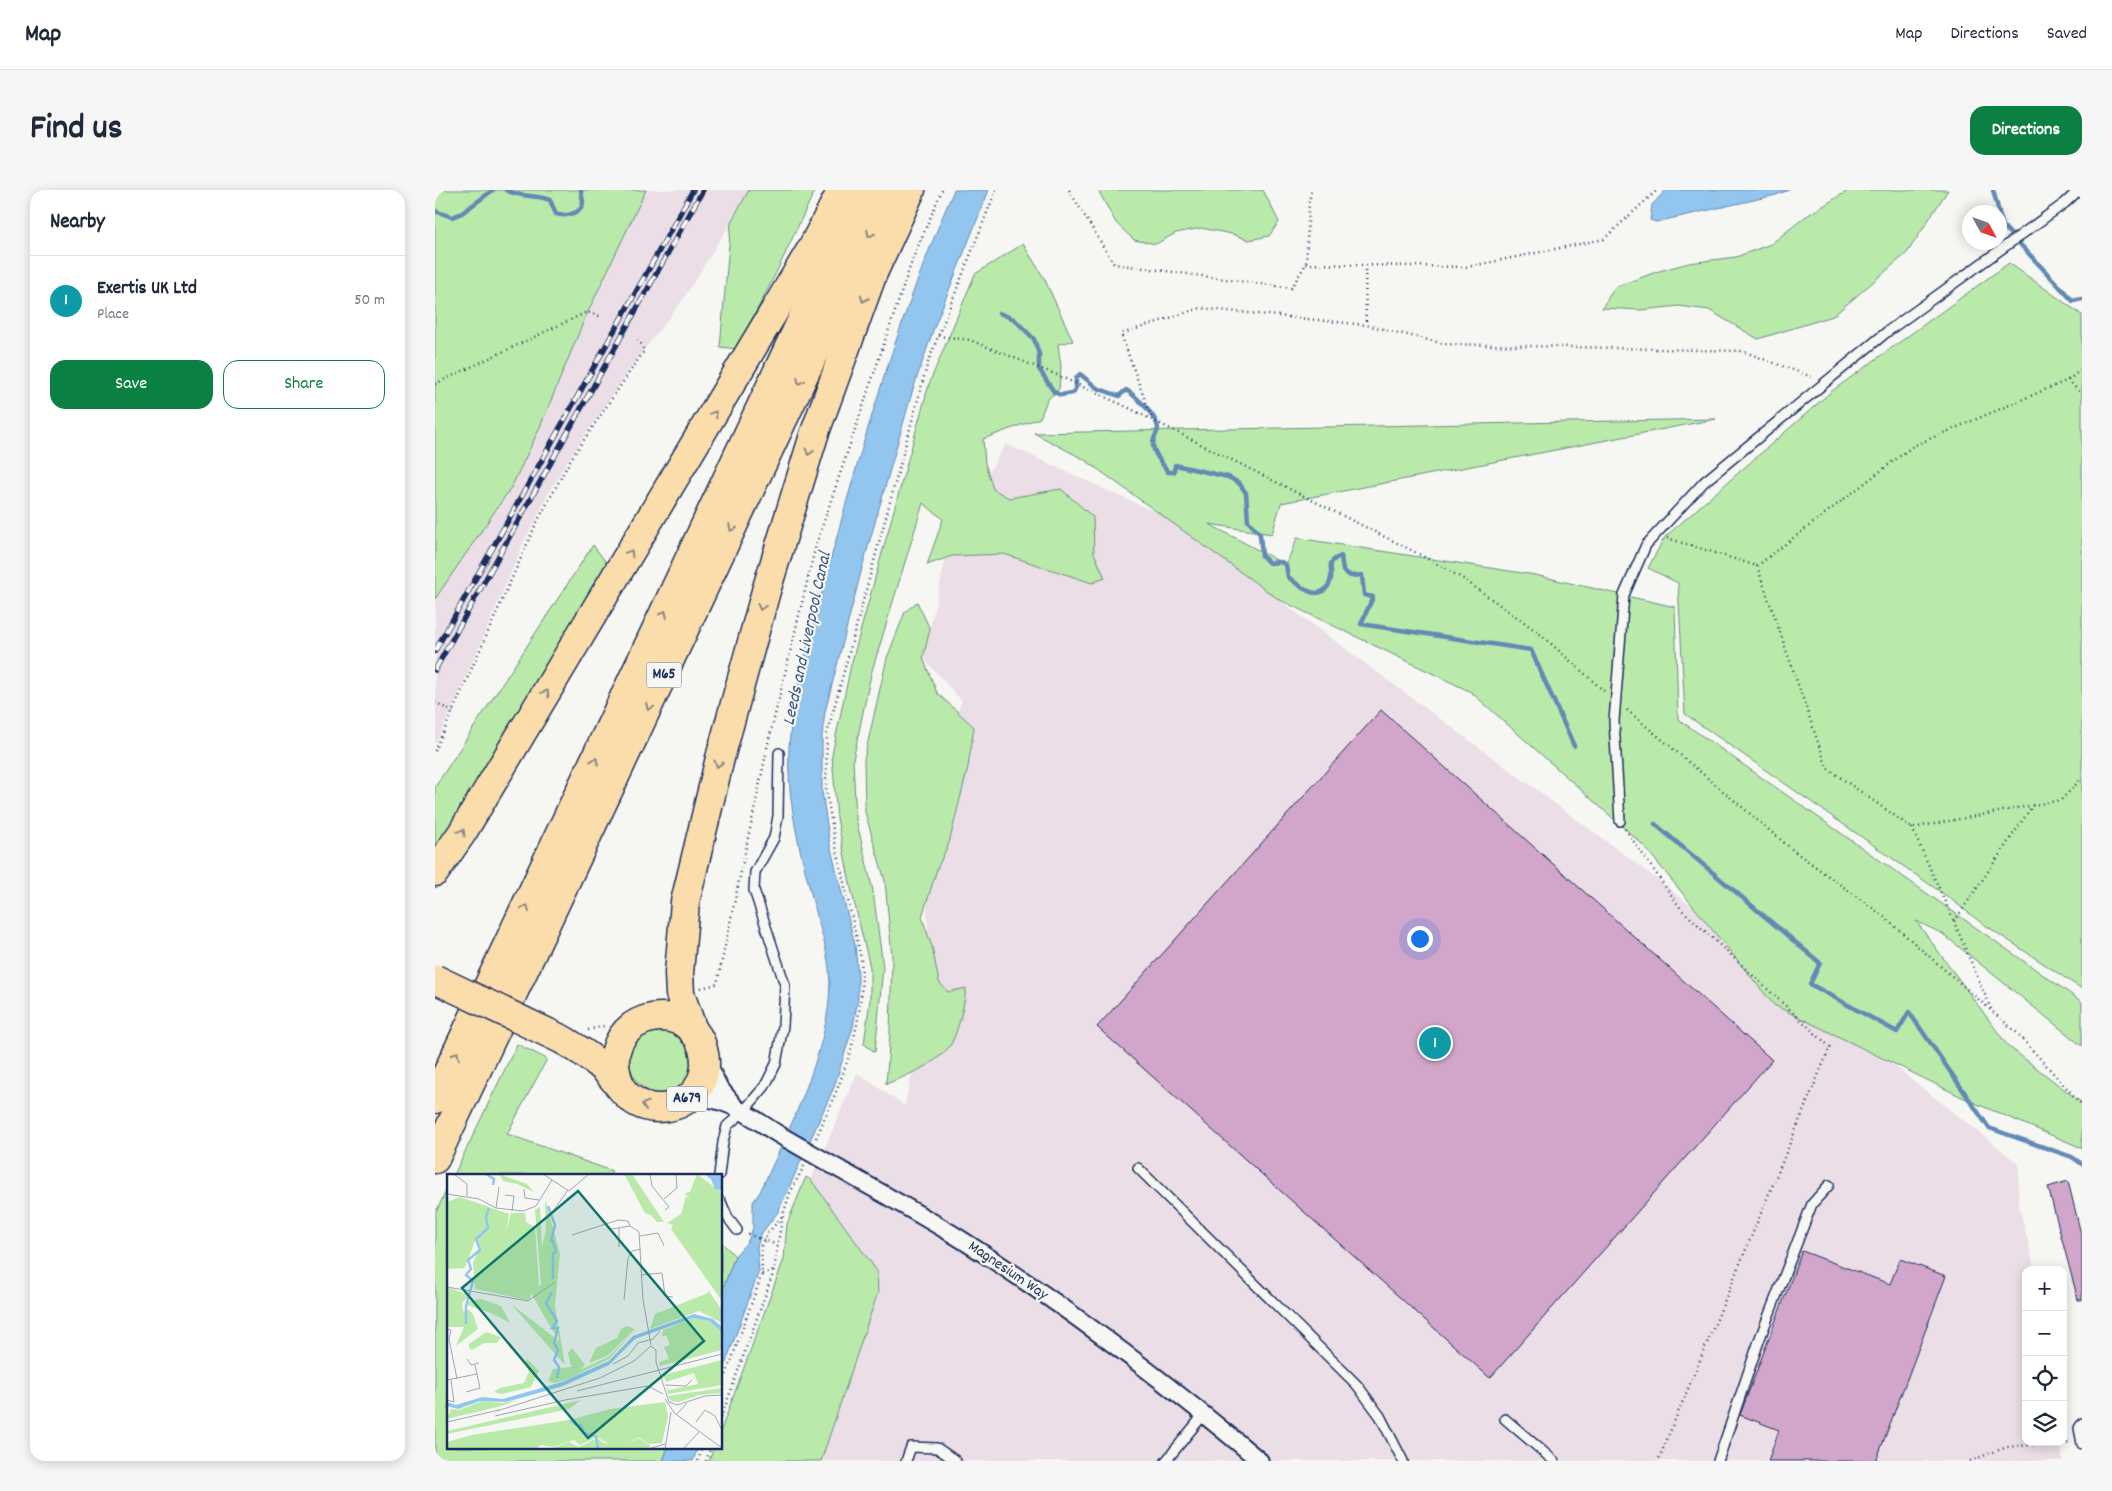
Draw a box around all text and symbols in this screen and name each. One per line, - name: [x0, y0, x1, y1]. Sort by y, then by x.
- text: Map: [25, 18, 61, 52]
- text: Map: [1895, 22, 1922, 47]
- text: Directions: [1950, 22, 2019, 47]
- text: Saved: [2047, 22, 2087, 47]
- text: Find us: [30, 105, 122, 155]
- button: Directions: [1970, 106, 2082, 155]
- north arrow: [1962, 205, 2007, 250]
- text: Nearby: [50, 208, 105, 238]
- one-way arrow: [866, 229, 876, 238]
- text: Exertis UK Ltd: [97, 276, 197, 303]
- text: 1: [64, 289, 68, 312]
- text: 50 m: [354, 289, 385, 312]
- one-way arrow: [860, 294, 870, 302]
- text: Place: [97, 303, 129, 326]
- button: Save: [50, 360, 213, 409]
- button: Share: [223, 360, 385, 409]
- one-way arrow: [796, 376, 806, 385]
- one-way arrow: [707, 410, 717, 419]
- one-way arrow: [805, 447, 815, 455]
- one-way arrow: [727, 523, 738, 532]
- water label: Leeds and Liverpool Canal: [777, 548, 839, 728]
- one-way arrow: [624, 550, 634, 559]
- one-way arrow: [757, 602, 767, 611]
- one-way arrow: [657, 610, 667, 619]
- road number: M65: [647, 662, 681, 688]
- one-way arrow: [540, 689, 550, 698]
- one-way arrow: [645, 702, 655, 711]
- one-way arrow: [589, 757, 599, 766]
- one-way arrow: [714, 759, 724, 767]
- one-way arrow: [456, 828, 466, 837]
- one-way arrow: [519, 904, 530, 913]
- your location: [1407, 926, 1433, 952]
- pin: 1: [1419, 1024, 1451, 1062]
- one-way arrow: [450, 1051, 460, 1060]
- road number: A679: [667, 1086, 707, 1112]
- one-way arrow: [641, 1100, 650, 1110]
- inset map: [447, 1174, 723, 1448]
- street label: Magnesium Way: [963, 1236, 1053, 1307]
- map controls: [2022, 1266, 2067, 1446]
- button: +: [2022, 1266, 2067, 1311]
- button: −: [2022, 1311, 2067, 1356]
- button: locate: [2022, 1356, 2067, 1401]
- button: layers: [2022, 1401, 2067, 1446]

